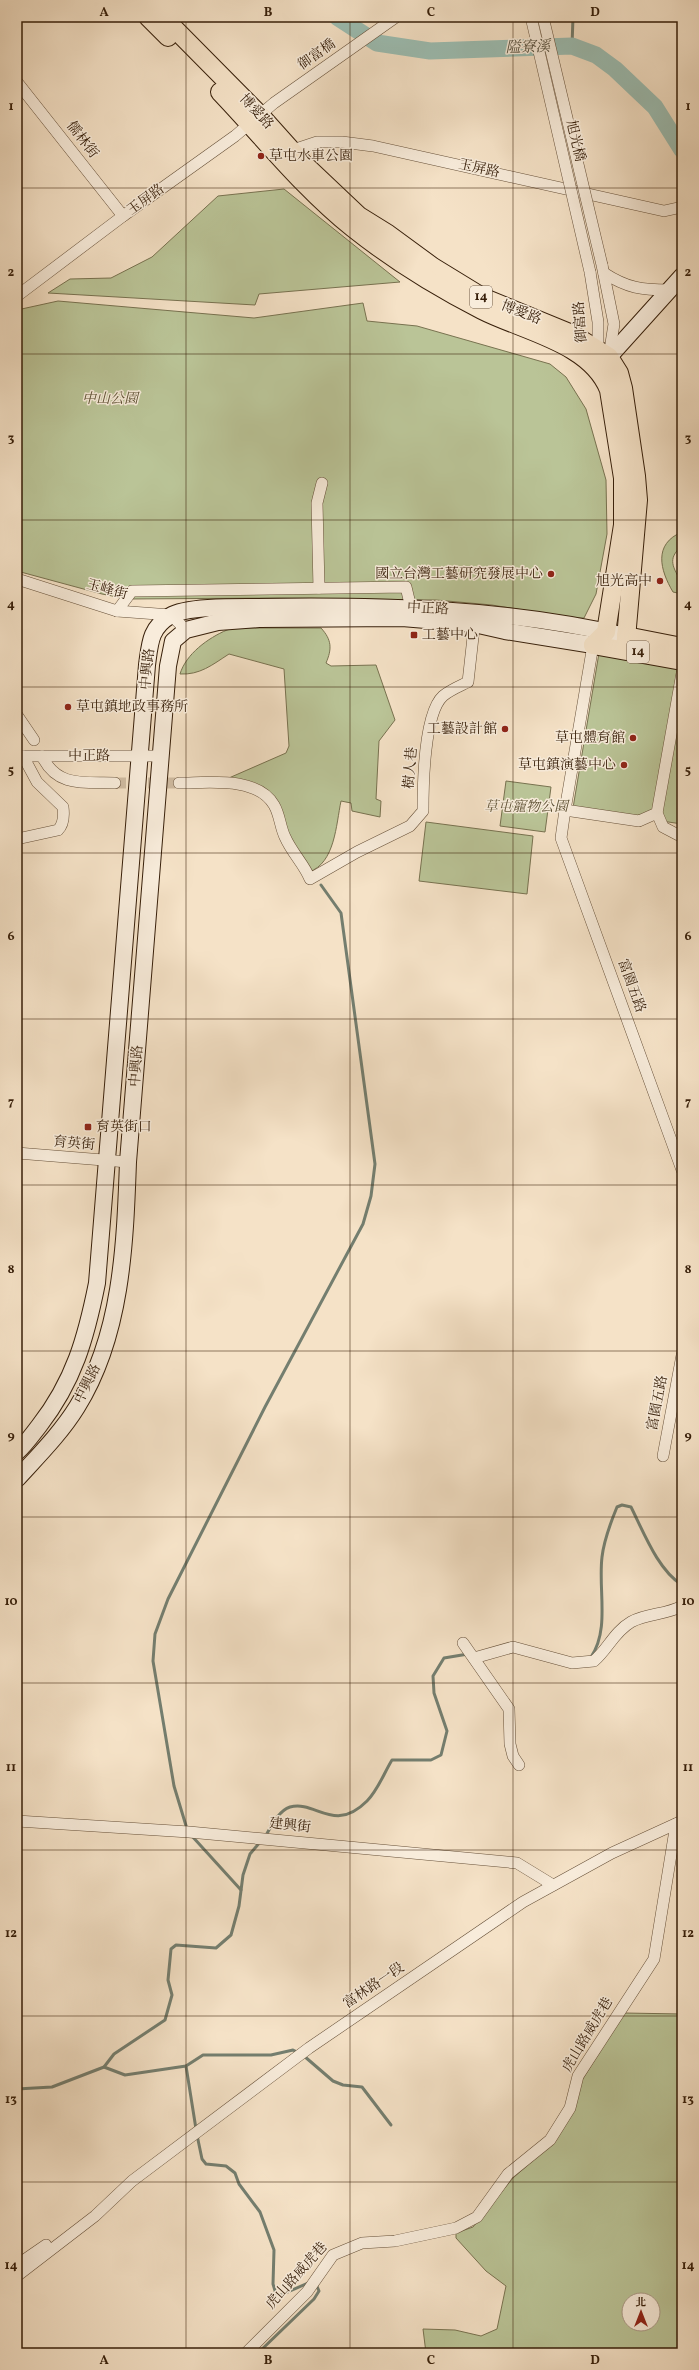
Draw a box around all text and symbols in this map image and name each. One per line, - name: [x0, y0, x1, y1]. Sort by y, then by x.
- text: A: [99, 4, 109, 22]
- text: B: [264, 4, 273, 22]
- text: C: [427, 4, 435, 22]
- text: D: [590, 4, 600, 22]
- street label: 御富橋: [294, 35, 340, 75]
- water label: 隘寮溪: [505, 37, 553, 59]
- street label: 博愛路: [235, 90, 277, 134]
- text: 1: [8, 98, 14, 116]
- text: 1: [685, 98, 691, 116]
- street label: 儒林街: [62, 118, 102, 162]
- street label: 旭光橋: [561, 118, 589, 164]
- place label: 草屯水車公園: [269, 147, 353, 166]
- marker: 草屯水車公園: [256, 151, 266, 161]
- street label: 玉屏路: [456, 155, 502, 183]
- street label: 玉屏路: [123, 180, 169, 220]
- text: 2: [8, 264, 15, 282]
- text: 2: [685, 264, 692, 282]
- road number: 14: [470, 286, 492, 308]
- street label: 博愛路: [498, 296, 544, 330]
- street label: 御富路: [570, 300, 592, 344]
- park label: 中山公園: [82, 390, 140, 409]
- text: 3: [8, 430, 15, 448]
- text: 3: [685, 430, 692, 448]
- place label: 國立台灣工藝研究發展中心: [375, 565, 543, 584]
- marker: 國立台灣工藝研究發展中心: [546, 569, 556, 579]
- place label: 旭光高中: [596, 572, 652, 591]
- street label: 玉峰街: [84, 575, 130, 605]
- marker: 旭光高中: [655, 576, 665, 586]
- text: 4: [7, 596, 15, 614]
- text: 4: [684, 596, 692, 614]
- street label: 中正路: [407, 598, 449, 620]
- place label: 工藝中心: [422, 626, 478, 645]
- marker: 工藝中心: [409, 630, 419, 640]
- road number: 14: [627, 641, 649, 663]
- street label: 中興路: [136, 647, 160, 691]
- place label: 草屯鎮地政事務所: [76, 698, 188, 717]
- marker: 草屯鎮地政事務所: [63, 702, 73, 712]
- place label: 工藝設計館: [427, 720, 497, 739]
- marker: 工藝設計館: [500, 724, 510, 734]
- place label: 草屯體育館: [555, 729, 625, 748]
- marker: 草屯體育館: [628, 733, 638, 743]
- street label: 樹人巷: [400, 746, 422, 790]
- street label: 中正路: [68, 747, 110, 766]
- place label: 草屯鎮演藝中心: [518, 756, 616, 775]
- marker: 草屯鎮演藝中心: [619, 760, 629, 770]
- text: 5: [8, 762, 14, 780]
- text: 5: [685, 762, 691, 780]
- park label: 草屯寵物公園: [484, 798, 570, 817]
- text: 6: [7, 928, 15, 946]
- text: 6: [684, 928, 692, 946]
- street label: 富園五路: [612, 956, 650, 1016]
- street label: 中興路: [126, 1044, 148, 1088]
- text: 7: [8, 1094, 14, 1112]
- text: 7: [685, 1094, 691, 1112]
- place label: 育英街口: [96, 1118, 152, 1137]
- marker: 育英街口: [83, 1122, 93, 1132]
- street label: 育英街: [52, 1133, 96, 1155]
- text: 8: [7, 1261, 15, 1279]
- text: 8: [684, 1261, 692, 1279]
- street label: 中興路: [70, 1361, 106, 1407]
- street label: 富園五路: [643, 1374, 673, 1432]
- text: 9: [7, 1427, 15, 1445]
- text: 9: [684, 1427, 692, 1445]
- text: 10: [4, 1593, 18, 1611]
- text: 10: [681, 1593, 695, 1611]
- text: 11: [6, 1759, 16, 1777]
- text: 11: [683, 1759, 693, 1777]
- street label: 建興街: [268, 1814, 312, 1838]
- text: 12: [5, 1925, 17, 1943]
- text: 12: [682, 1925, 694, 1943]
- street label: 富林路一段: [340, 1959, 408, 2013]
- street label: 虎山路威虎巷: [558, 1994, 618, 2076]
- text: 13: [5, 2091, 17, 2109]
- text: 13: [682, 2091, 694, 2109]
- street label: 虎山路威虎巷: [262, 2238, 332, 2314]
- text: 14: [4, 2257, 18, 2275]
- text: 14: [681, 2257, 695, 2275]
- north arrow: [621, 2292, 661, 2332]
- text: 北: [636, 2296, 647, 2311]
- text: A: [99, 2352, 109, 2370]
- text: B: [264, 2352, 273, 2370]
- text: C: [427, 2352, 435, 2370]
- text: D: [590, 2352, 600, 2370]

